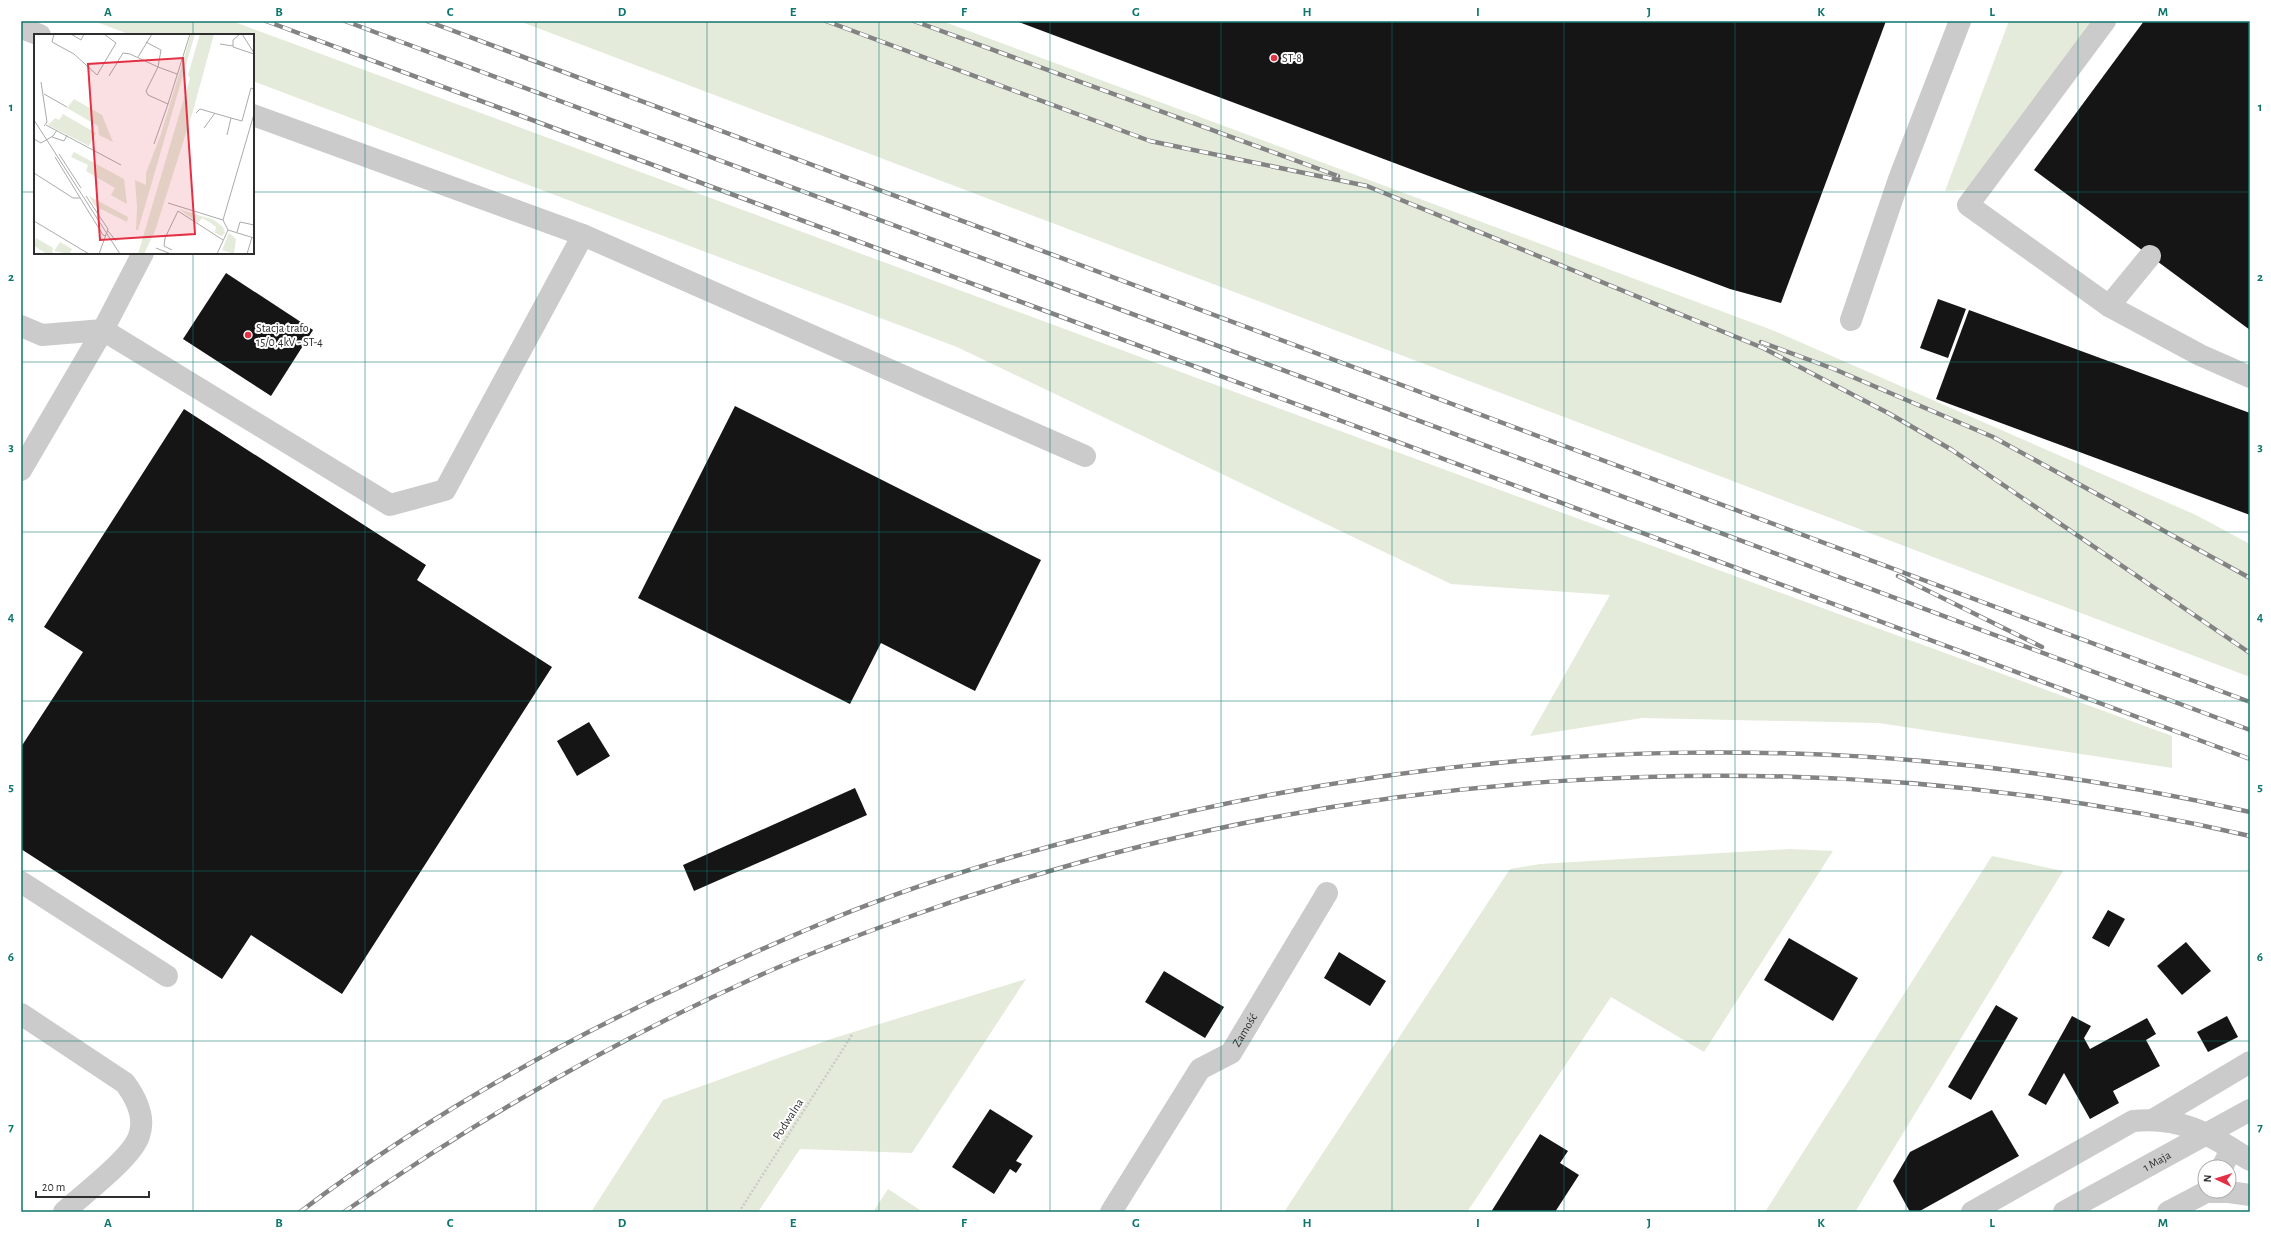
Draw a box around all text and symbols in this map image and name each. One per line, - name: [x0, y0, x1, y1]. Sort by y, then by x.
- text: A: [104, 6, 112, 19]
- text: B: [275, 6, 283, 19]
- text: C: [447, 6, 454, 19]
- text: D: [618, 6, 627, 19]
- text: E: [790, 6, 797, 19]
- text: F: [961, 6, 968, 19]
- text: G: [1132, 6, 1140, 19]
- text: H: [1302, 6, 1312, 19]
- text: I: [1476, 6, 1480, 19]
- text: J: [1647, 6, 1651, 19]
- text: K: [1817, 6, 1825, 19]
- text: L: [1989, 6, 1995, 19]
- text: M: [2158, 6, 2168, 19]
- inset map: [34, 34, 254, 254]
- place label: ST-8: [1282, 52, 1302, 64]
- marker: ST-8: [1269, 53, 1279, 63]
- text: 1: [9, 101, 13, 114]
- text: 1: [2258, 101, 2262, 114]
- text: 2: [8, 271, 14, 284]
- text: 2: [2257, 271, 2263, 284]
- place label: Stacja trafo 15/0,4kV - ST-4: [256, 322, 323, 348]
- marker: Stacja trafo 15/0,4kV - ST-4: [243, 330, 253, 340]
- text: 3: [8, 441, 14, 454]
- text: 3: [2257, 441, 2263, 454]
- text: 4: [8, 611, 15, 624]
- text: 4: [2257, 611, 2264, 624]
- text: 5: [8, 781, 14, 794]
- text: 5: [2257, 781, 2263, 794]
- text: 6: [8, 951, 14, 964]
- text: 6: [2257, 951, 2263, 964]
- street label: Zamość: [1230, 1011, 1259, 1049]
- street label: Podwalna: [770, 1096, 806, 1142]
- text: 7: [8, 1121, 14, 1134]
- text: 7: [2257, 1121, 2263, 1134]
- street label: 1 Maja: [2141, 1148, 2173, 1173]
- north arrow: [2197, 1159, 2237, 1199]
- scale bar: [36, 1173, 149, 1199]
- text: N: [2202, 1174, 2213, 1183]
- text: 20 m: [42, 1181, 65, 1193]
- text: A: [104, 1217, 112, 1230]
- text: B: [275, 1217, 283, 1230]
- text: C: [447, 1217, 454, 1230]
- text: D: [618, 1217, 627, 1230]
- text: E: [790, 1217, 797, 1230]
- text: F: [961, 1217, 968, 1230]
- text: G: [1132, 1217, 1140, 1230]
- text: H: [1302, 1217, 1312, 1230]
- text: I: [1476, 1217, 1480, 1230]
- text: J: [1647, 1217, 1651, 1230]
- text: K: [1817, 1217, 1825, 1230]
- text: L: [1989, 1217, 1995, 1230]
- text: M: [2158, 1217, 2168, 1230]

